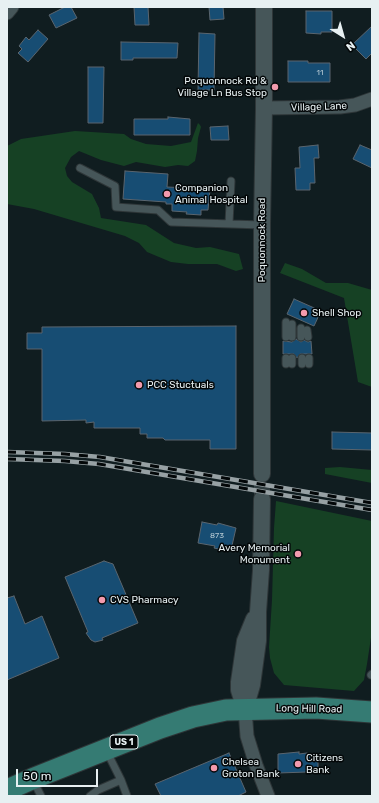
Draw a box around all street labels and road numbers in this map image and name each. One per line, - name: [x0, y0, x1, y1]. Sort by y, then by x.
- street label: Village Lane: [291, 100, 347, 114]
- street label: Poquonnock Road: [256, 198, 268, 282]
- street label: Long Hill Road: [276, 702, 342, 716]
- road number: US 1: [110, 735, 138, 749]

